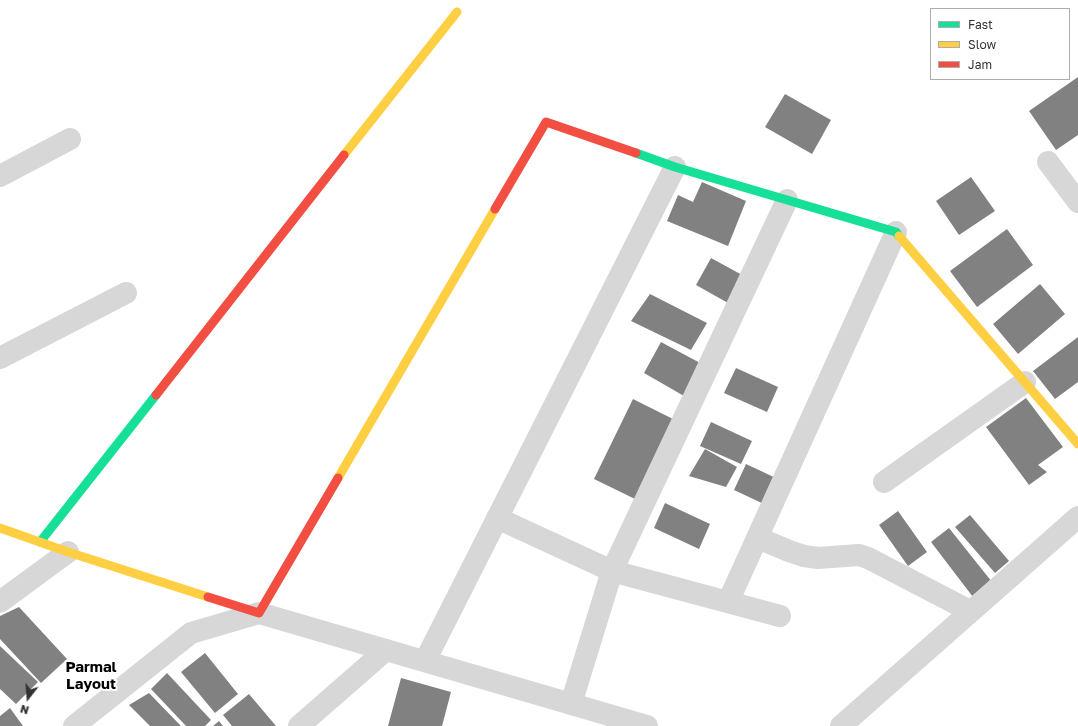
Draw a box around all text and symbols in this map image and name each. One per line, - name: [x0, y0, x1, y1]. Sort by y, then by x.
- legend: [930, 8, 1070, 80]
- text: Fast: [968, 17, 993, 32]
- text: Slow: [968, 37, 996, 52]
- text: Jam: [968, 57, 992, 72]
- district label: Parmal Layout: [65, 658, 117, 693]
- north arrow: [8, 678, 48, 718]
- text: N: [18, 703, 30, 717]

